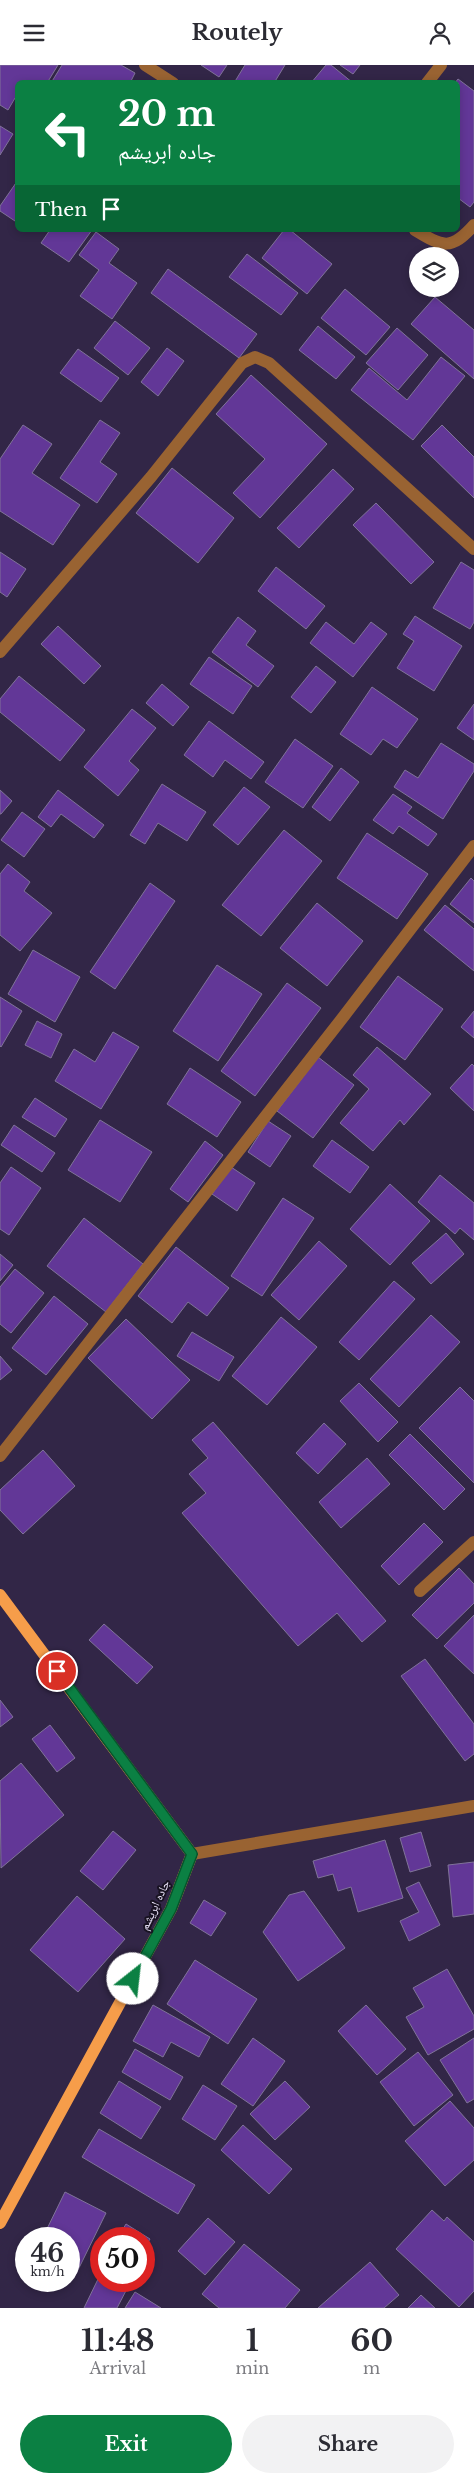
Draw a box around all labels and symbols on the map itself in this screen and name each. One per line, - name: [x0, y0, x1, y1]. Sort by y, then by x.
- pin: [36, 1650, 78, 1692]
- street label: جاده ابریشم: [136, 1877, 174, 1933]
- position arrow: [106, 1952, 158, 2004]
- speed limit sign: 50: [90, 2227, 155, 2292]

